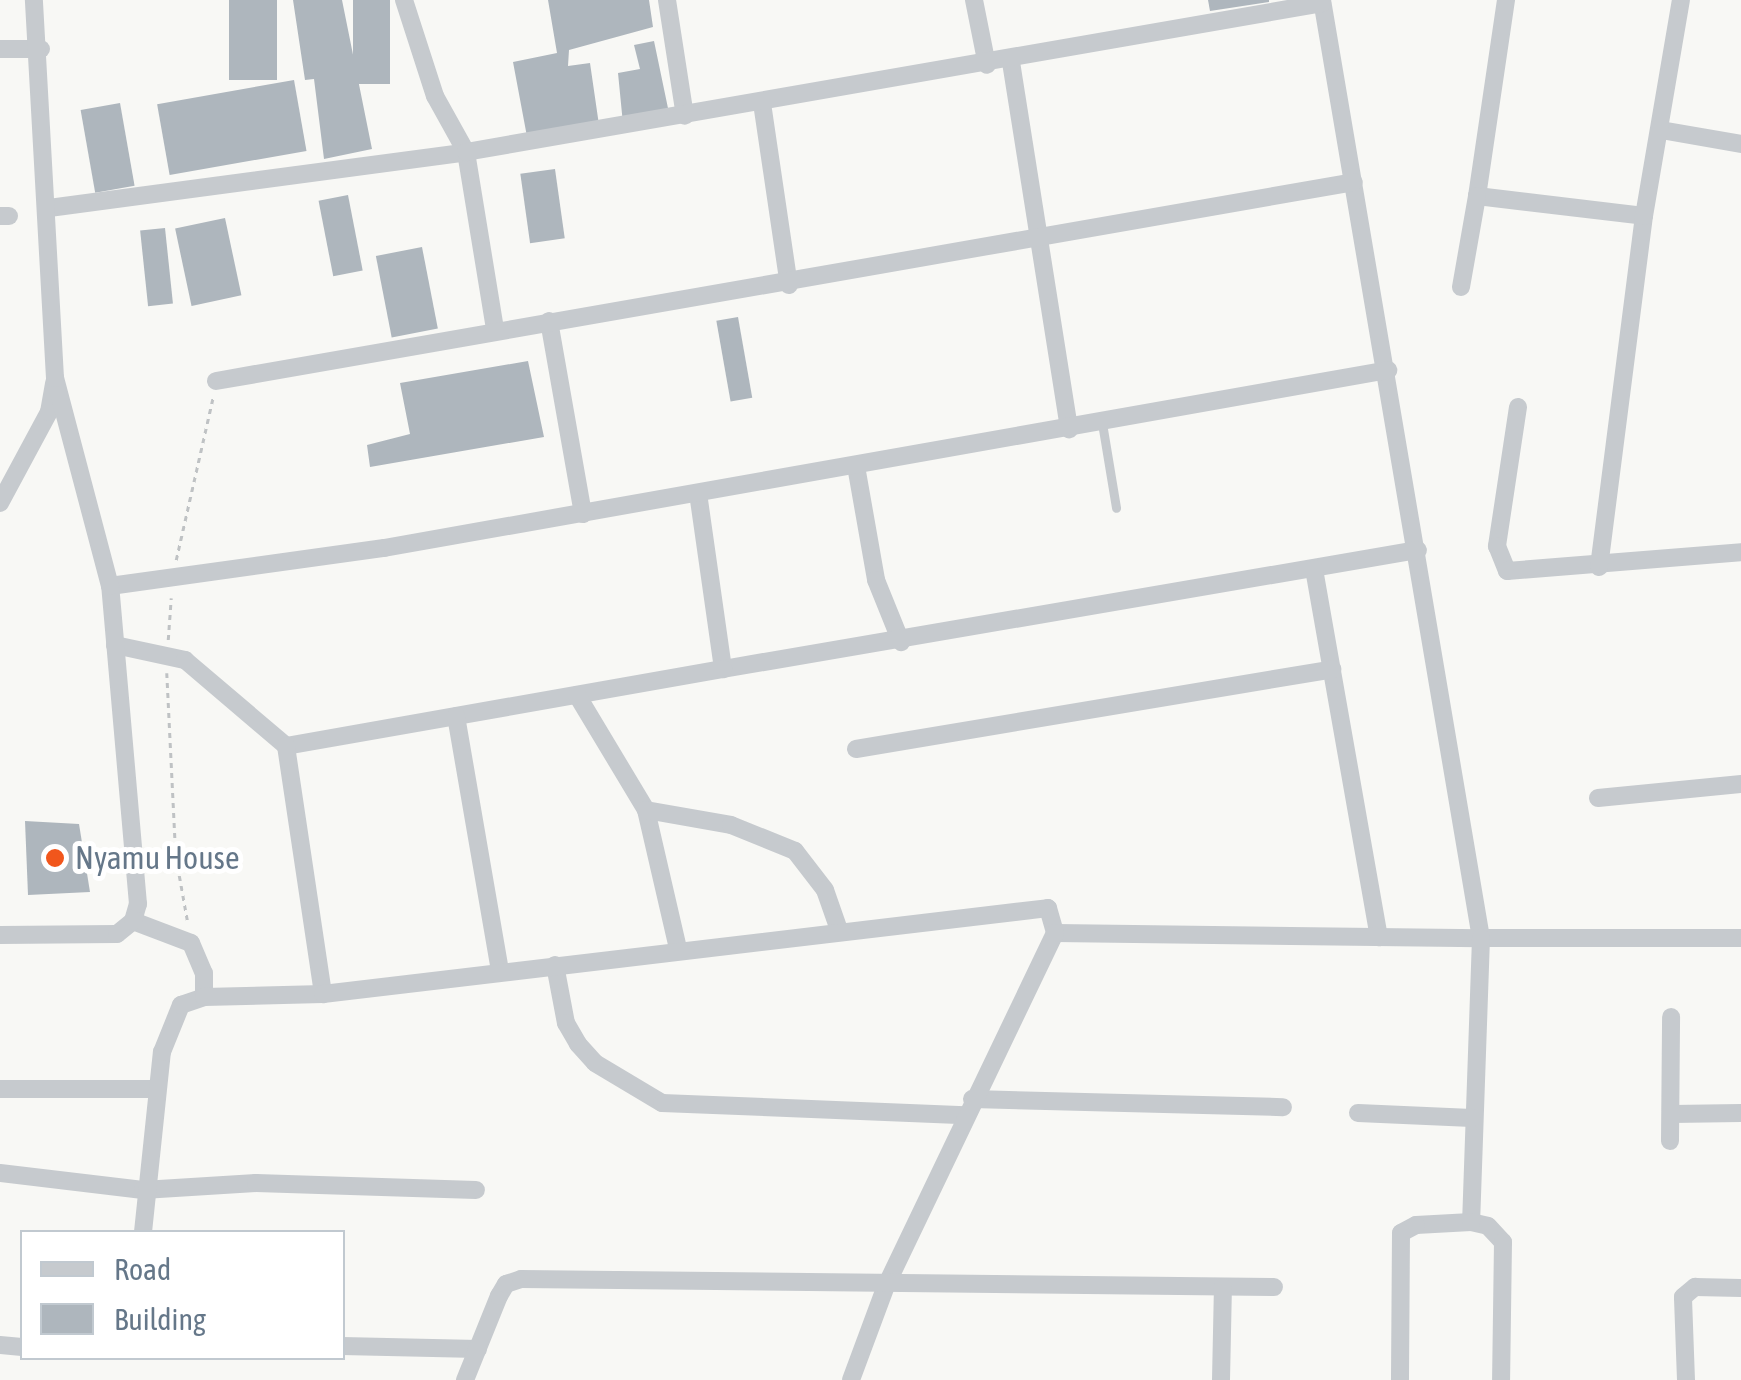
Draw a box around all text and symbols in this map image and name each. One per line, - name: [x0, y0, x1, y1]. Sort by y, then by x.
- place label: Nyamu House: [75, 839, 239, 877]
- marker: Nyamu House: [44, 847, 66, 869]
- legend: [20, 1230, 345, 1360]
- text: Road: [114, 1252, 171, 1286]
- text: Building: [114, 1302, 206, 1336]

